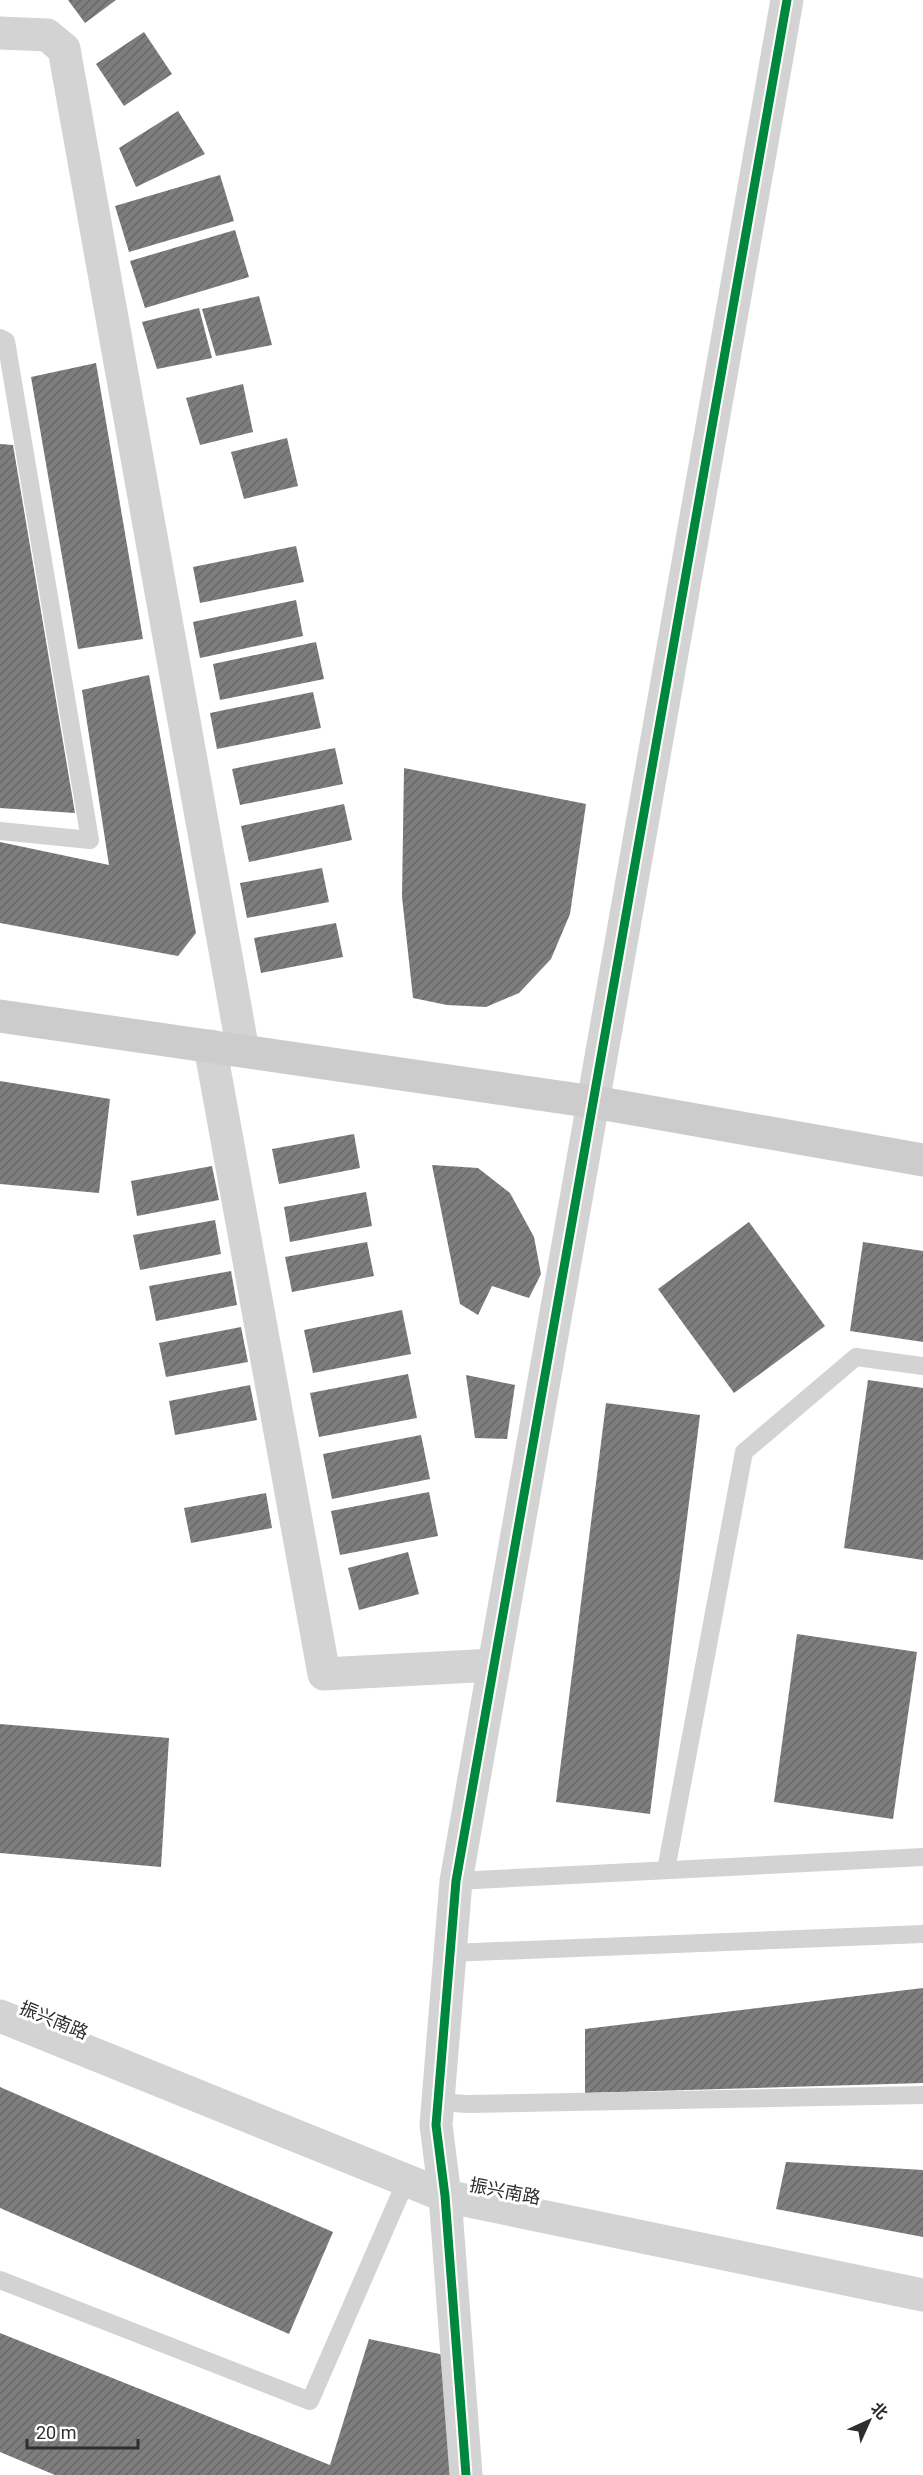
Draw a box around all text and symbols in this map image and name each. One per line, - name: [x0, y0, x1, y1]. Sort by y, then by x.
- street label: 振兴南路: [17, 1997, 91, 2043]
- street label: 振兴南路: [468, 2174, 542, 2208]
- north arrow: [839, 2391, 899, 2451]
- text: 北: [867, 2398, 892, 2423]
- scale bar: [27, 2412, 138, 2450]
- text: 20 m: [36, 2422, 76, 2443]

